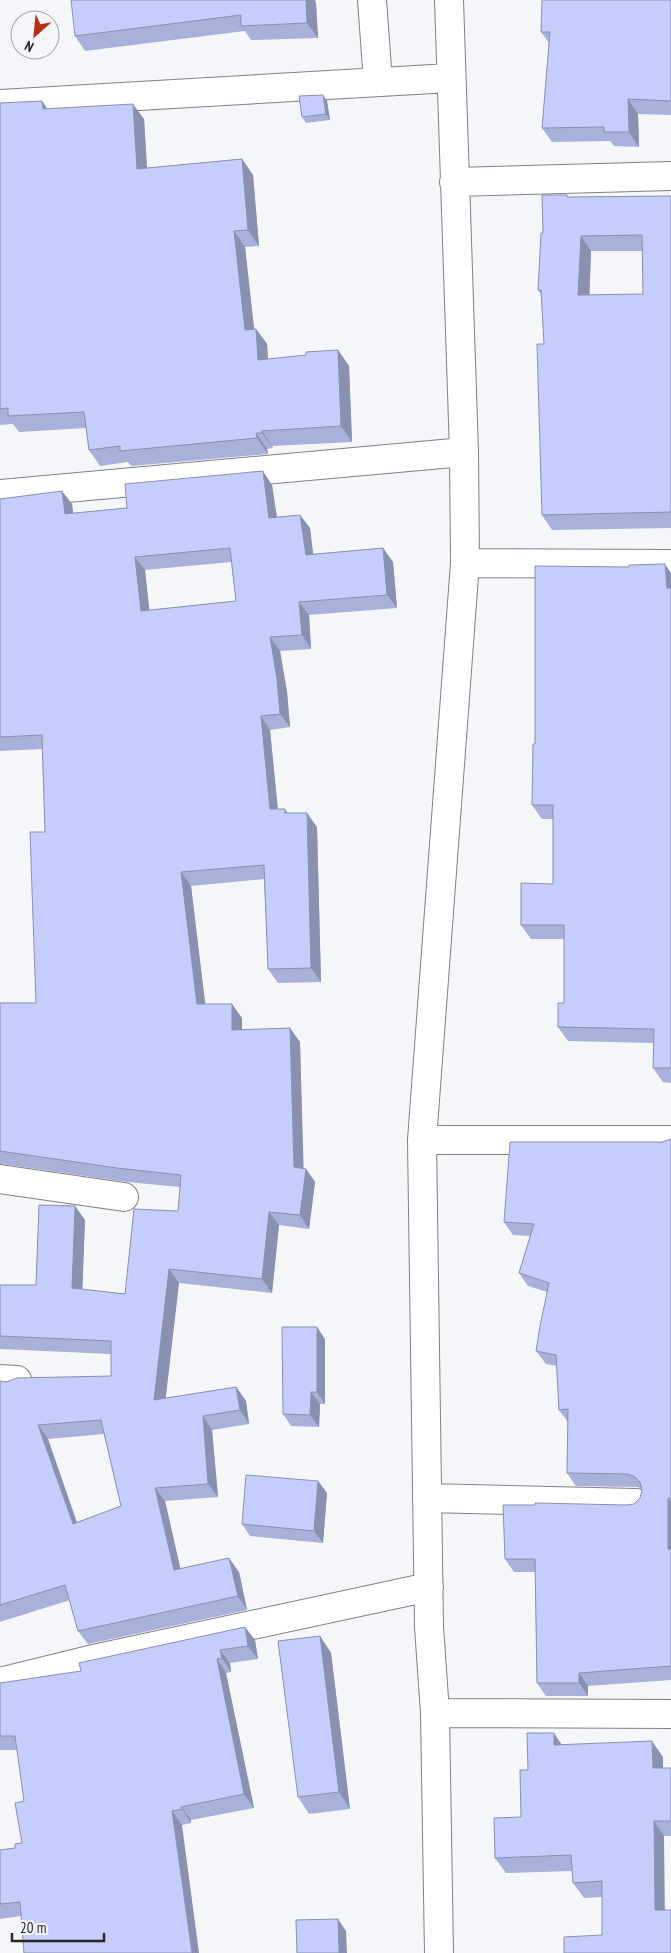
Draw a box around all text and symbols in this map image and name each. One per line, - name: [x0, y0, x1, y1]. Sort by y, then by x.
- north arrow: [10, 10, 60, 60]
- text: N: [22, 37, 37, 56]
- scale bar: [12, 1910, 105, 1942]
- text: 20 m: [20, 1918, 46, 1937]

